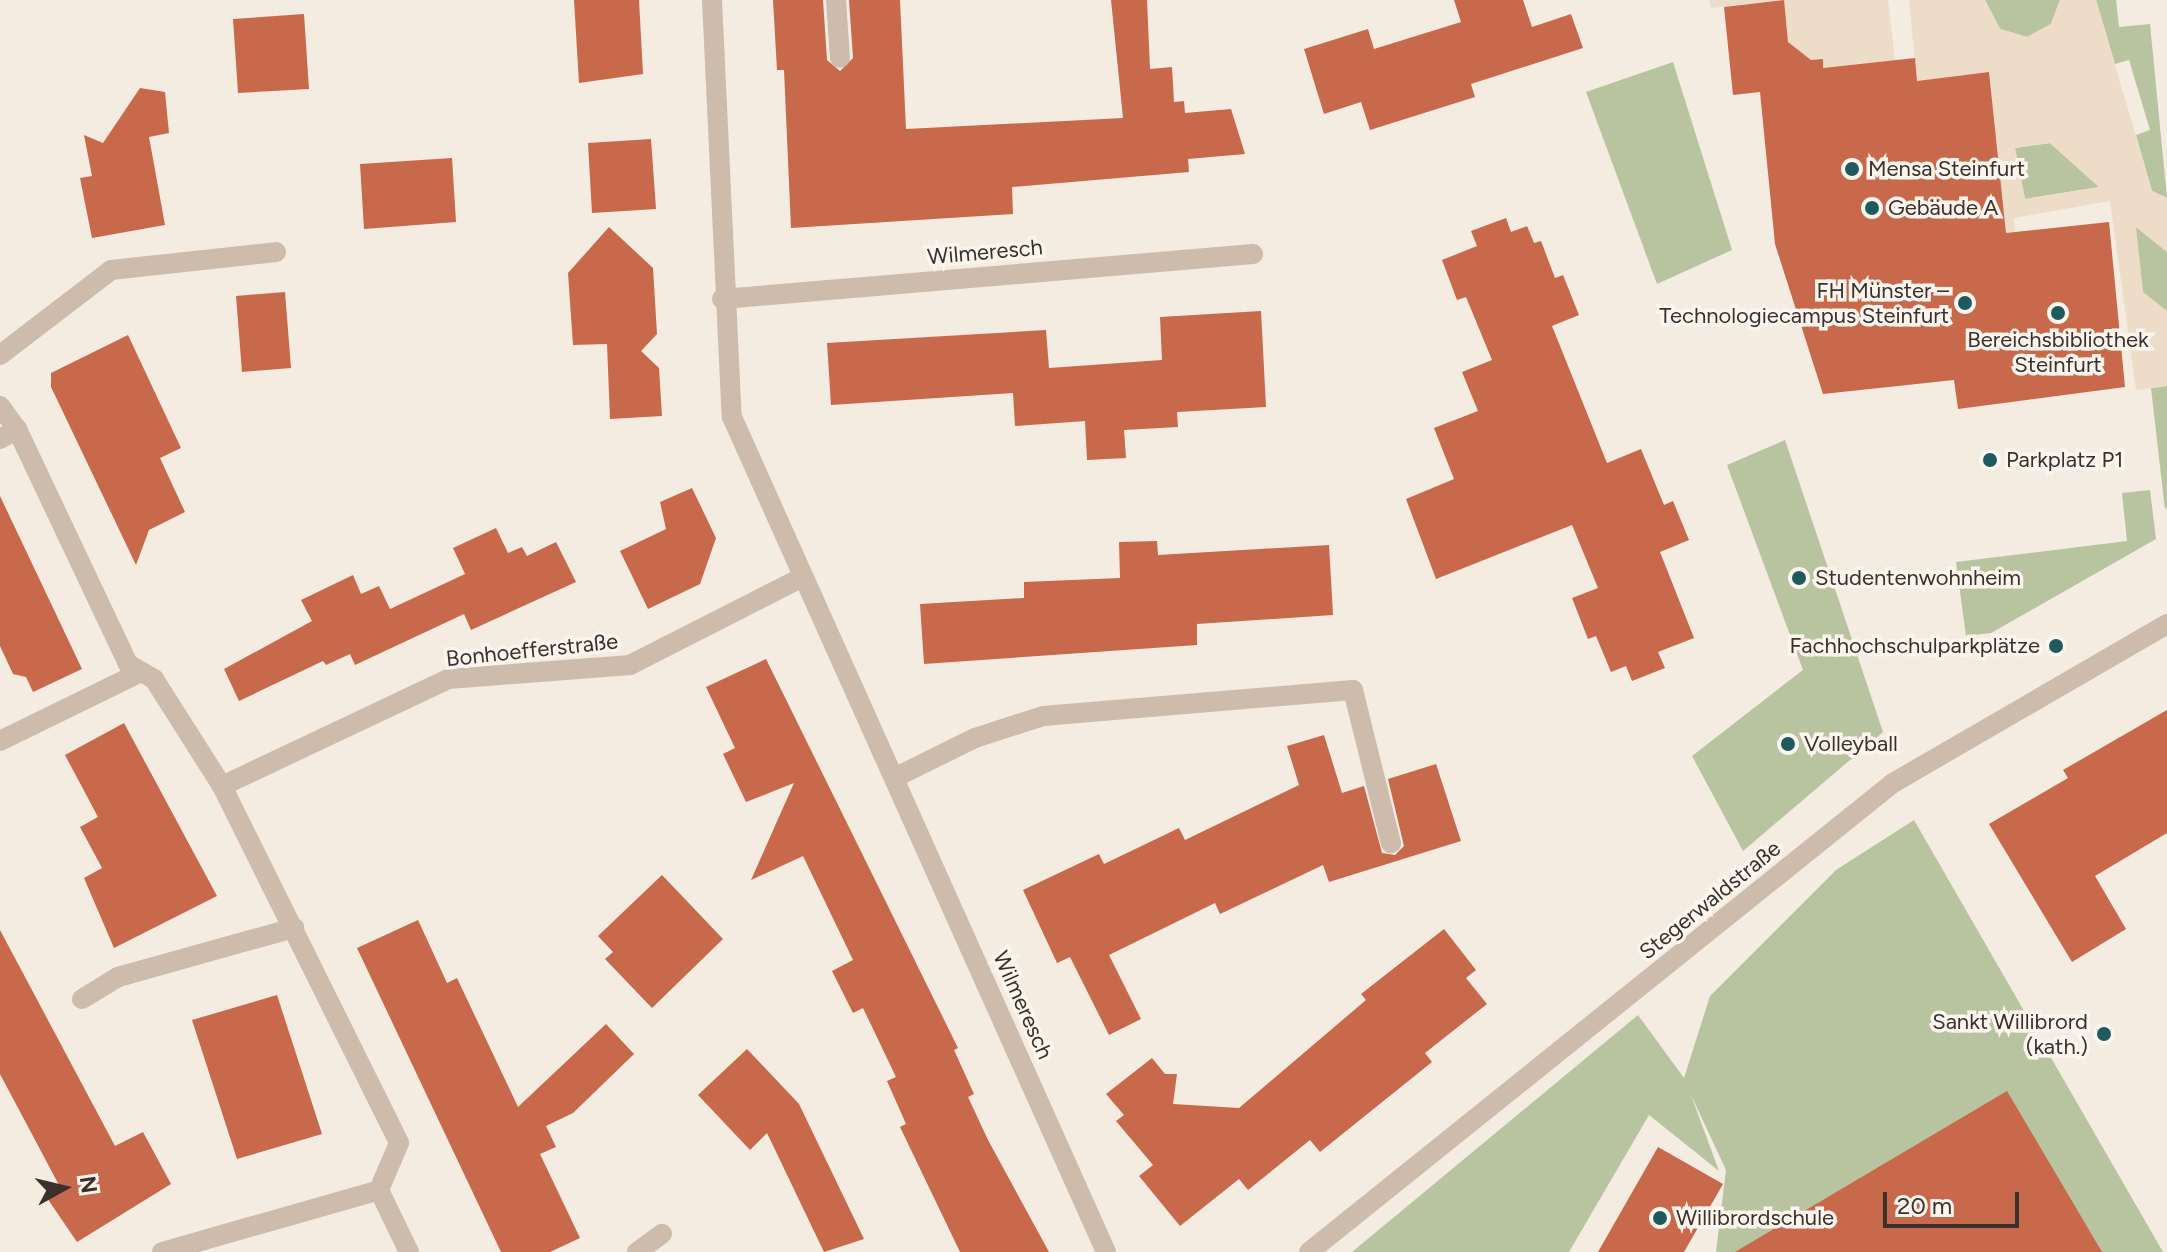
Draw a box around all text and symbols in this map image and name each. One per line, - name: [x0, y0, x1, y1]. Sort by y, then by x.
- place label: Mensa Steinfurt: [1868, 156, 2025, 182]
- marker: Mensa Steinfurt: [1843, 160, 1861, 178]
- place label: Gebäude A: [1888, 195, 1998, 221]
- marker: Gebäude A: [1863, 199, 1881, 217]
- street label: Wilmeresch: [926, 234, 1044, 270]
- place label: FH Münster – Technologiecampus Steinfurt: [1659, 277, 1949, 328]
- marker: FH Münster – Technologiecampus Steinfurt: [1956, 294, 1974, 312]
- marker: Bereichsbibliothek Steinfurt: [2049, 304, 2067, 322]
- place label: Bereichsbibliothek Steinfurt: [1967, 326, 2149, 378]
- place label: Parkplatz P1: [2006, 447, 2123, 473]
- marker: Parkplatz P1: [1981, 451, 1999, 469]
- place label: Studentenwohnheim: [1815, 565, 2021, 591]
- marker: Studentenwohnheim: [1790, 569, 1808, 587]
- street label: Bonhoefferstraße: [445, 628, 619, 672]
- place label: Fachhochschulparkplätze: [1790, 633, 2040, 659]
- marker: Fachhochschulparkplätze: [2047, 637, 2065, 655]
- place label: Volleyball: [1804, 731, 1898, 757]
- marker: Volleyball: [1779, 735, 1797, 753]
- street label: Stegerwaldstraße: [1634, 835, 1786, 965]
- street label: Wilmeresch: [987, 947, 1059, 1063]
- place label: Sankt Willibrord (kath.): [1932, 1008, 2088, 1060]
- marker: Sankt Willibrord (kath.): [2095, 1025, 2113, 1043]
- north arrow: [24, 1148, 104, 1228]
- text: N: [74, 1174, 103, 1195]
- scale bar: [1887, 1176, 2023, 1226]
- text: 20 m: [1897, 1191, 1952, 1220]
- place label: Willibrordschule: [1676, 1205, 1834, 1231]
- marker: Willibrordschule: [1651, 1209, 1669, 1227]

